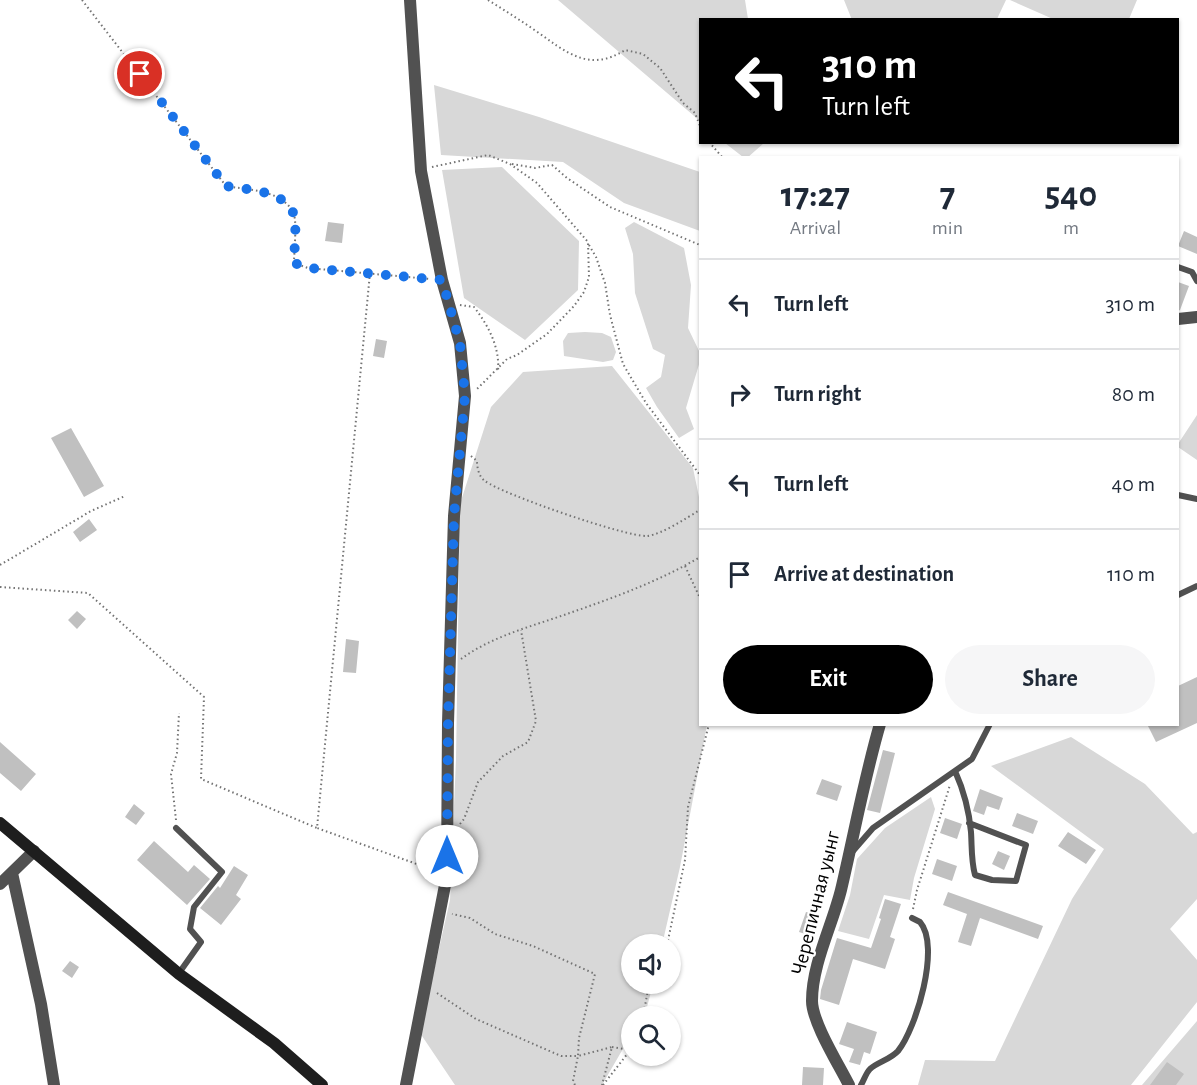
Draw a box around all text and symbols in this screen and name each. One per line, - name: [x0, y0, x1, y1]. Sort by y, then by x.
- icon: left: [723, 42, 801, 120]
- text: 310 m: [822, 44, 917, 86]
- pin: [114, 48, 165, 99]
- icon: arrive: [123, 57, 156, 90]
- text: Turn left: [822, 93, 910, 120]
- text: 17:27: [781, 177, 850, 213]
- text: 7: [940, 177, 955, 213]
- text: 540: [1045, 177, 1097, 213]
- text: Arrival: [790, 218, 841, 238]
- text: min: [932, 218, 963, 238]
- text: m: [1063, 218, 1079, 238]
- icon: left: [723, 288, 756, 321]
- text: Turn left: [774, 293, 848, 315]
- text: 310 m: [1106, 293, 1155, 315]
- icon: right: [723, 378, 756, 411]
- text: Turn right: [774, 383, 861, 405]
- text: 80 m: [1112, 383, 1155, 405]
- icon: left: [723, 468, 756, 501]
- text: Turn left: [774, 473, 848, 495]
- text: 40 m: [1112, 473, 1155, 495]
- icon: arrive: [723, 558, 756, 591]
- text: Arrive at destination: [774, 563, 954, 585]
- text: 110 m: [1107, 563, 1155, 585]
- button: Exit: [723, 645, 933, 714]
- button: Share: [945, 645, 1155, 714]
- position arrow: [415, 824, 479, 888]
- street label: Черепичная уынг: [787, 828, 844, 977]
- map controls: [621, 934, 681, 1066]
- button: sound: [621, 934, 681, 994]
- button: search: [621, 1006, 681, 1066]

